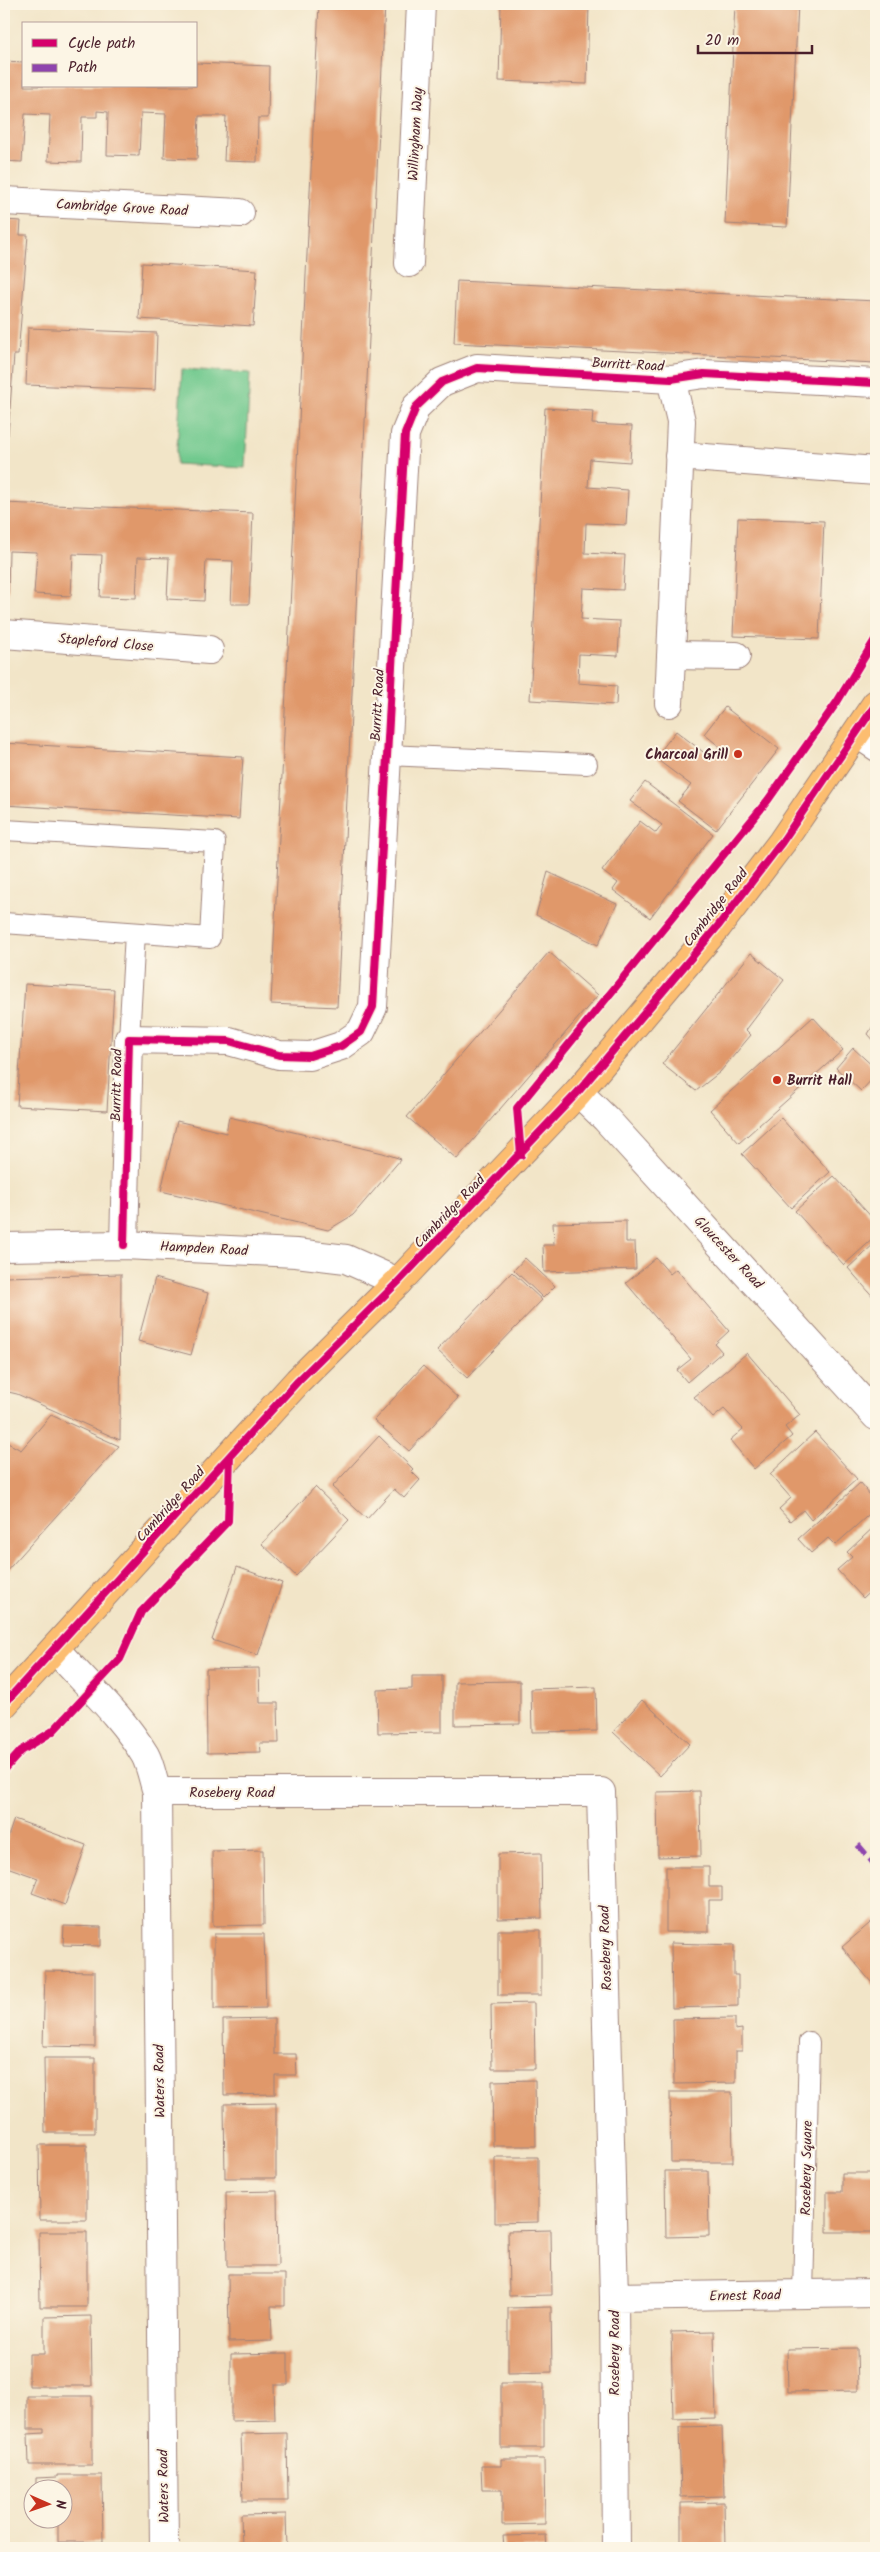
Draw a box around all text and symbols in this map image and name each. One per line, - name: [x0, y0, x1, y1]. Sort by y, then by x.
- legend: [22, 22, 198, 88]
- scale bar: [698, 22, 811, 54]
- text: 20 m: [705, 29, 739, 53]
- text: Cycle path: [68, 32, 135, 56]
- text: Path: [68, 56, 97, 80]
- street label: Willingham Way: [403, 86, 429, 181]
- street label: Cambridge Grove Road: [55, 194, 190, 223]
- street label: Burritt Road: [591, 352, 666, 378]
- street label: Stapleford Close: [58, 628, 155, 658]
- street label: Burritt Road: [365, 667, 391, 742]
- place label: Charcoal Grill: [645, 744, 728, 766]
- marker: Charcoal Grill: [732, 748, 744, 760]
- street label: Cambridge Road: [678, 863, 754, 952]
- street label: Burritt Road: [105, 1047, 129, 1122]
- place label: Burrit Hall: [787, 1070, 852, 1092]
- marker: Burrit Hall: [771, 1074, 783, 1086]
- street label: Cambridge Road: [409, 1169, 491, 1254]
- street label: Gloucester Road: [688, 1211, 769, 1295]
- street label: Hampden Road: [159, 1236, 250, 1262]
- street label: Cambridge Road: [131, 1461, 211, 1547]
- street label: Rosebery Road: [189, 1782, 276, 1804]
- street label: Rosebery Road: [593, 1904, 618, 1991]
- street label: Waters Road: [148, 2043, 172, 2118]
- street label: Rosebery Square: [795, 2119, 819, 2216]
- street label: Ernest Road: [709, 2284, 782, 2308]
- street label: Rosebery Road: [604, 2309, 626, 2396]
- street label: Waters Road: [152, 2448, 176, 2523]
- north arrow: [22, 2480, 72, 2530]
- text: N: [49, 2500, 71, 2509]

